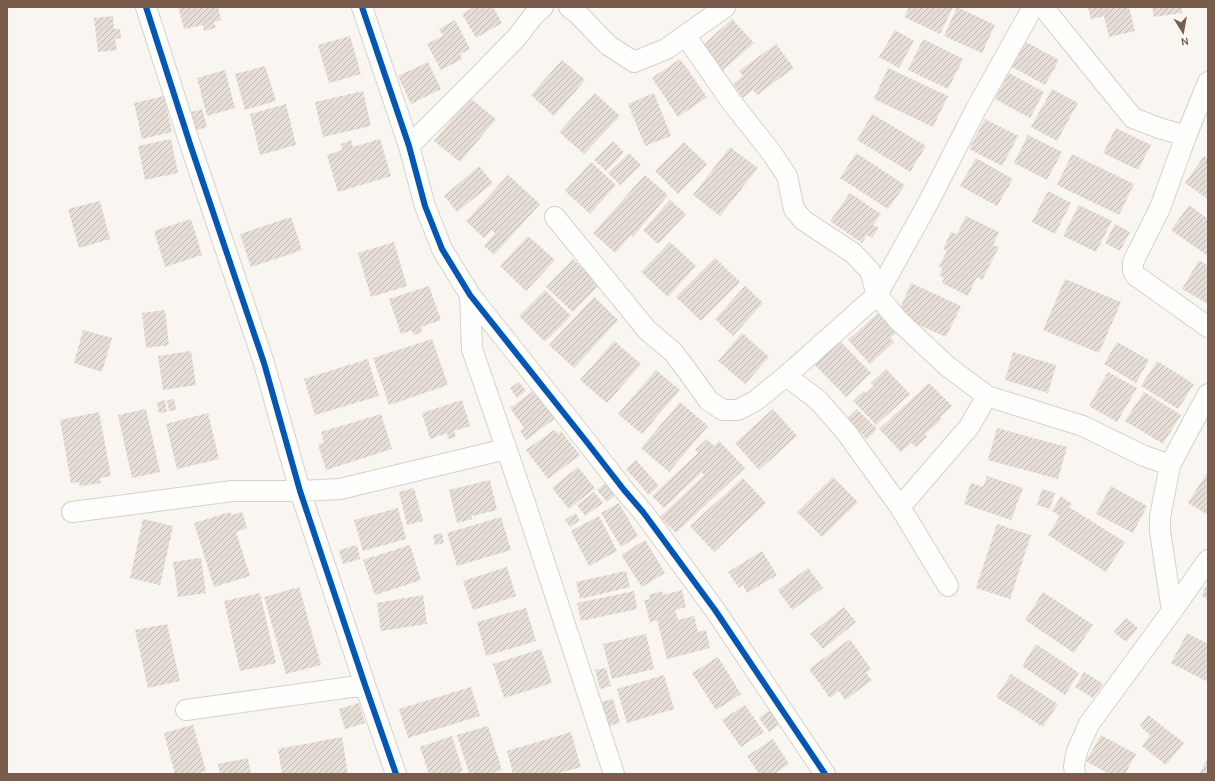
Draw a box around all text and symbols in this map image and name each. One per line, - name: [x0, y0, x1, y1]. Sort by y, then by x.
- north arrow: [1163, 12, 1203, 52]
- text: N: [1180, 34, 1190, 48]

